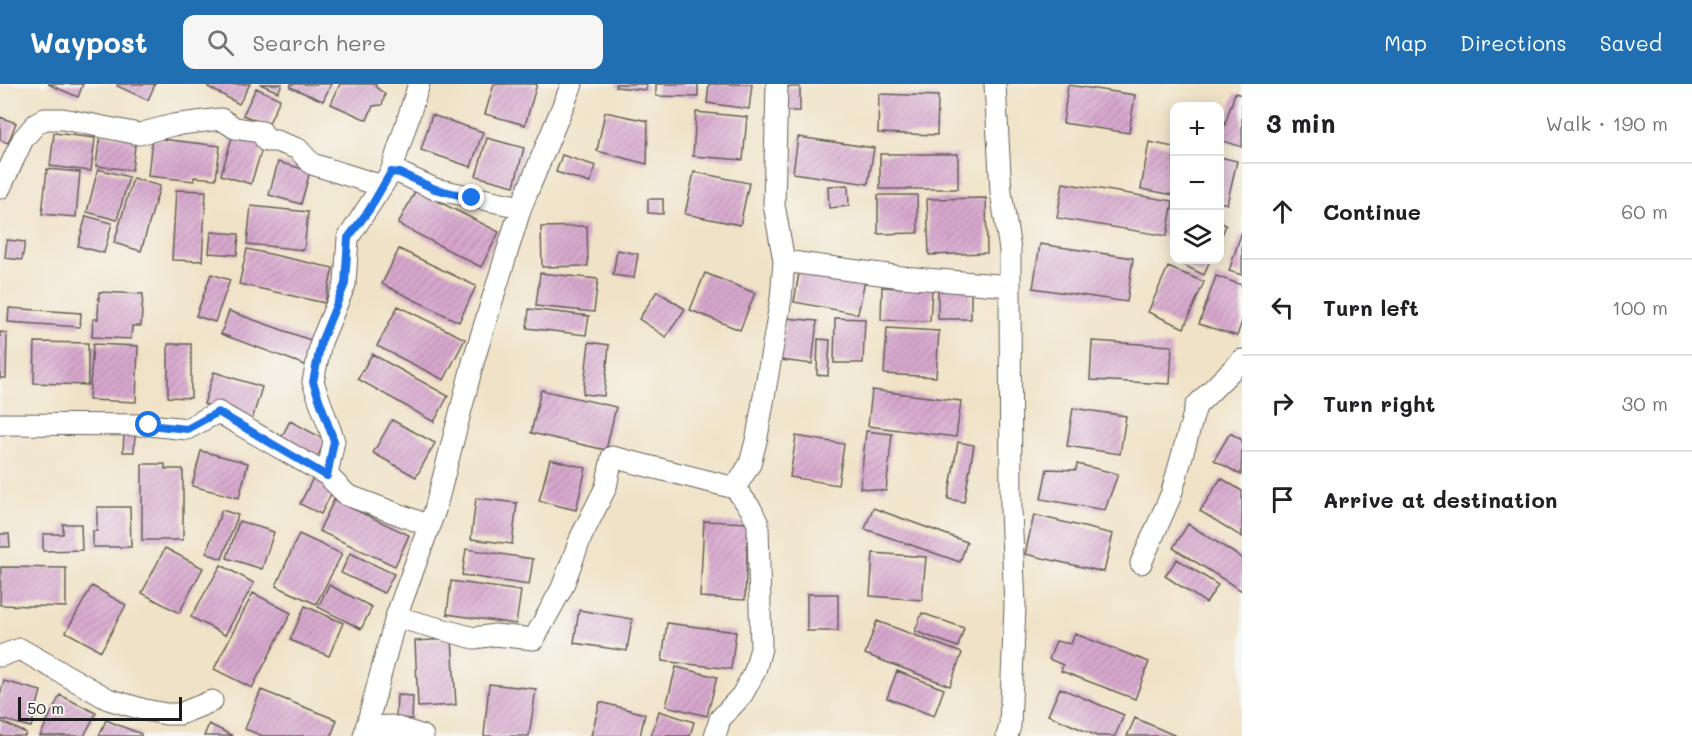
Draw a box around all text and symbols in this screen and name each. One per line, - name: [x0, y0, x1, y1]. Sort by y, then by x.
- search box: [183, 15, 603, 69]
- text: Waypost: [30, 24, 147, 60]
- icon: search: [204, 26, 237, 59]
- text: Search here: [252, 28, 386, 57]
- text: Map: [1384, 29, 1427, 56]
- text: Directions: [1460, 29, 1567, 56]
- text: Saved: [1600, 29, 1662, 56]
- map controls: [1170, 102, 1224, 264]
- button: +: [1170, 102, 1224, 156]
- text: 3 min: [1266, 106, 1335, 140]
- text: Walk · 190 m: [1545, 110, 1668, 136]
- button: −: [1170, 156, 1224, 210]
- route end: [458, 184, 484, 210]
- icon: ahead: [1266, 195, 1299, 228]
- text: Continue: [1323, 197, 1421, 226]
- text: 60 m: [1621, 198, 1668, 224]
- button: layers: [1170, 210, 1224, 264]
- icon: left: [1266, 291, 1299, 324]
- text: Turn left: [1323, 293, 1419, 322]
- text: 100 m: [1612, 294, 1668, 320]
- icon: right: [1266, 387, 1299, 420]
- text: Turn right: [1323, 389, 1435, 418]
- text: 30 m: [1622, 390, 1668, 416]
- route start: [135, 411, 161, 437]
- icon: arrive: [1266, 483, 1299, 516]
- text: Arrive at destination: [1323, 485, 1558, 514]
- scale bar: [18, 694, 182, 722]
- text: 50 m: [27, 697, 64, 718]

